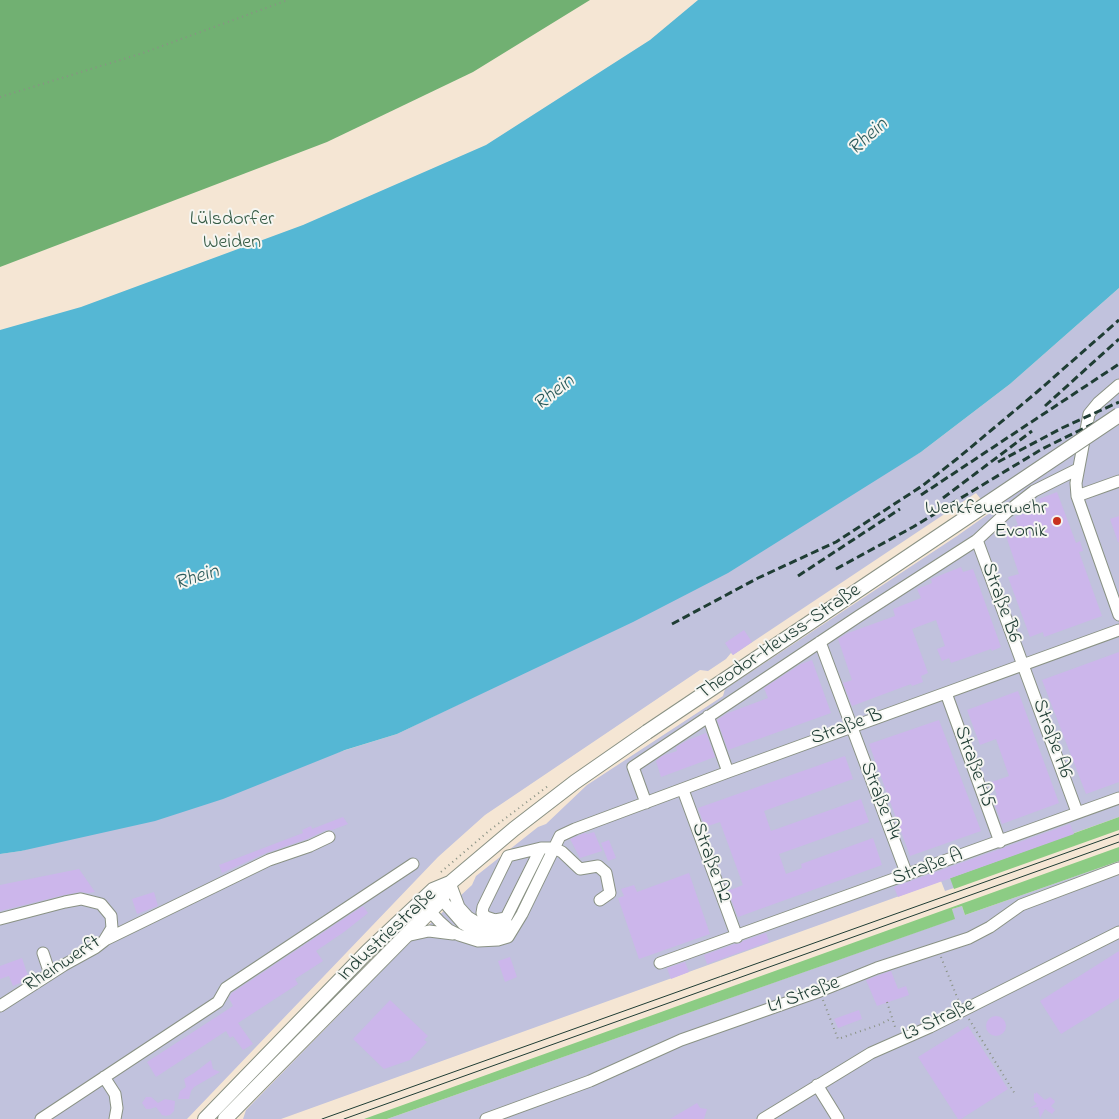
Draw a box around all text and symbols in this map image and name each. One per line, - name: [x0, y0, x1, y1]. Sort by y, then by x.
- water label: Rhein: [844, 114, 894, 162]
- park label: Lülsdorfer Weiden: [190, 209, 274, 256]
- water label: Rhein: [529, 370, 581, 418]
- place label: Werkfeuerwehr Evonik: [925, 498, 1047, 545]
- marker: Werkfeuerwehr Evonik: [1051, 515, 1063, 527]
- water label: Rhein: [172, 560, 222, 598]
- street label: Straße B6: [974, 560, 1026, 646]
- street label: Theodor-Heuss-Straße: [694, 580, 866, 706]
- street label: Straße A6: [1026, 696, 1076, 782]
- street label: Straße B: [808, 704, 886, 752]
- street label: Straße A5: [947, 723, 999, 811]
- street label: Straße A4: [853, 759, 905, 843]
- street label: Straße A2: [684, 820, 736, 906]
- street label: Straße A: [889, 844, 967, 892]
- street label: Industriestraße: [334, 884, 442, 988]
- street label: Rheinwerft: [20, 931, 106, 999]
- street label: L1 Straße: [765, 972, 843, 1020]
- street label: L3 Straße: [899, 994, 979, 1048]

